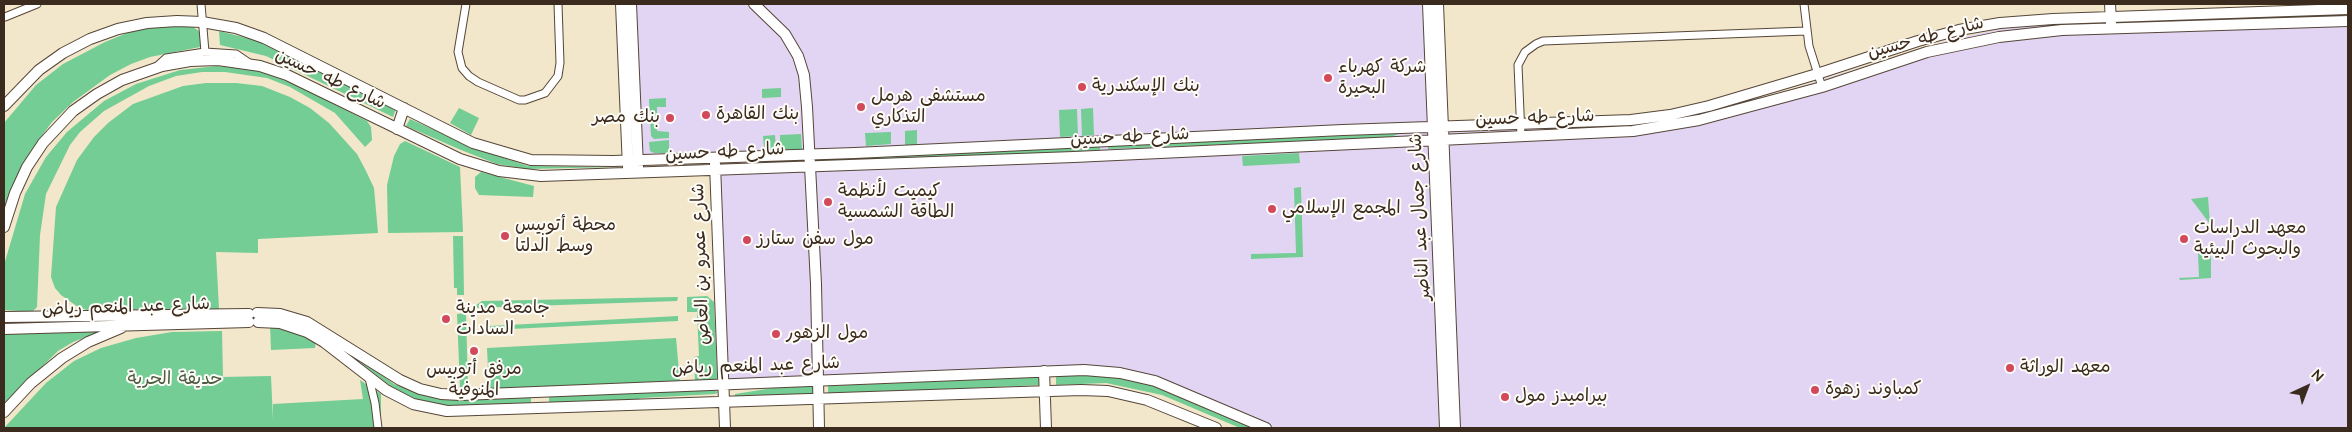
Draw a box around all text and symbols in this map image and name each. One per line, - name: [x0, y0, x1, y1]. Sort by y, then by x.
- street label: شارع طه حسين: [1866, 13, 1986, 65]
- street label: شارع طه حسين: [271, 45, 389, 115]
- place label: شركة كهرباء البحيرة: [1338, 57, 1426, 100]
- marker: شركة كهرباء البحيرة: [1322, 72, 1334, 84]
- place label: بنك الإسكندرية: [1092, 76, 1200, 98]
- marker: بنك الإسكندرية: [1076, 81, 1088, 93]
- place label: مستشفى هرمل التذكاري: [871, 86, 986, 128]
- marker: مستشفى هرمل التذكاري: [855, 101, 867, 113]
- place label: بنك القاهرة: [716, 104, 799, 126]
- street label: شارع طه حسين: [1475, 106, 1595, 132]
- place label: بنك مصر: [592, 107, 660, 129]
- marker: بنك القاهرة: [700, 109, 712, 121]
- marker: بنك مصر: [664, 112, 676, 124]
- street label: شارع طه حسين: [1070, 124, 1190, 152]
- street label: شارع جمال عبد الناصر: [1406, 133, 1436, 301]
- street label: شارع طه حسين: [665, 139, 785, 167]
- place label: كيميت لأنظمة الطاقة الشمسية: [838, 181, 954, 223]
- street label: شارع عمرو بن العاص: [688, 183, 716, 345]
- marker: كيميت لأنظمة الطاقة الشمسية: [822, 196, 834, 208]
- place label: المجمع الإسلامي: [1282, 198, 1401, 220]
- marker: المجمع الإسلامي: [1266, 203, 1278, 215]
- place label: محطة أتوبيس وسط الدلتا: [515, 215, 616, 258]
- place label: معهد الدراسات والبحوث البيئية: [2194, 218, 2306, 260]
- place label: مول سفن ستارز: [757, 229, 874, 251]
- marker: محطة أتوبيس وسط الدلتا: [499, 230, 511, 242]
- marker: معهد الدراسات والبحوث البيئية: [2178, 233, 2190, 245]
- marker: مول سفن ستارز: [741, 234, 753, 246]
- street label: شارع عبد المنعم رياض: [42, 294, 210, 322]
- place label: جامعة مدينة السادات: [456, 298, 550, 340]
- marker: جامعة مدينة السادات: [440, 313, 452, 325]
- place label: مول الزهور: [786, 323, 868, 345]
- marker: مول الزهور: [770, 328, 782, 340]
- marker: مرفق أتوبيس المنوفية: [468, 345, 480, 357]
- street label: شارع عبد المنعم رياض: [672, 353, 840, 381]
- place label: معهد الوراثة: [2020, 357, 2111, 379]
- place label: مرفق أتوبيس المنوفية: [426, 359, 522, 402]
- marker: معهد الوراثة: [2004, 362, 2016, 374]
- north arrow: [2282, 362, 2332, 412]
- text: N: [2307, 366, 2327, 386]
- park label: حديقة الحرية: [127, 369, 223, 391]
- place label: كمباوند زهوة: [1825, 379, 1921, 401]
- marker: كمباوند زهوة: [1809, 384, 1821, 396]
- place label: بيراميدز مول: [1515, 386, 1607, 408]
- marker: بيراميدز مول: [1499, 391, 1511, 403]

